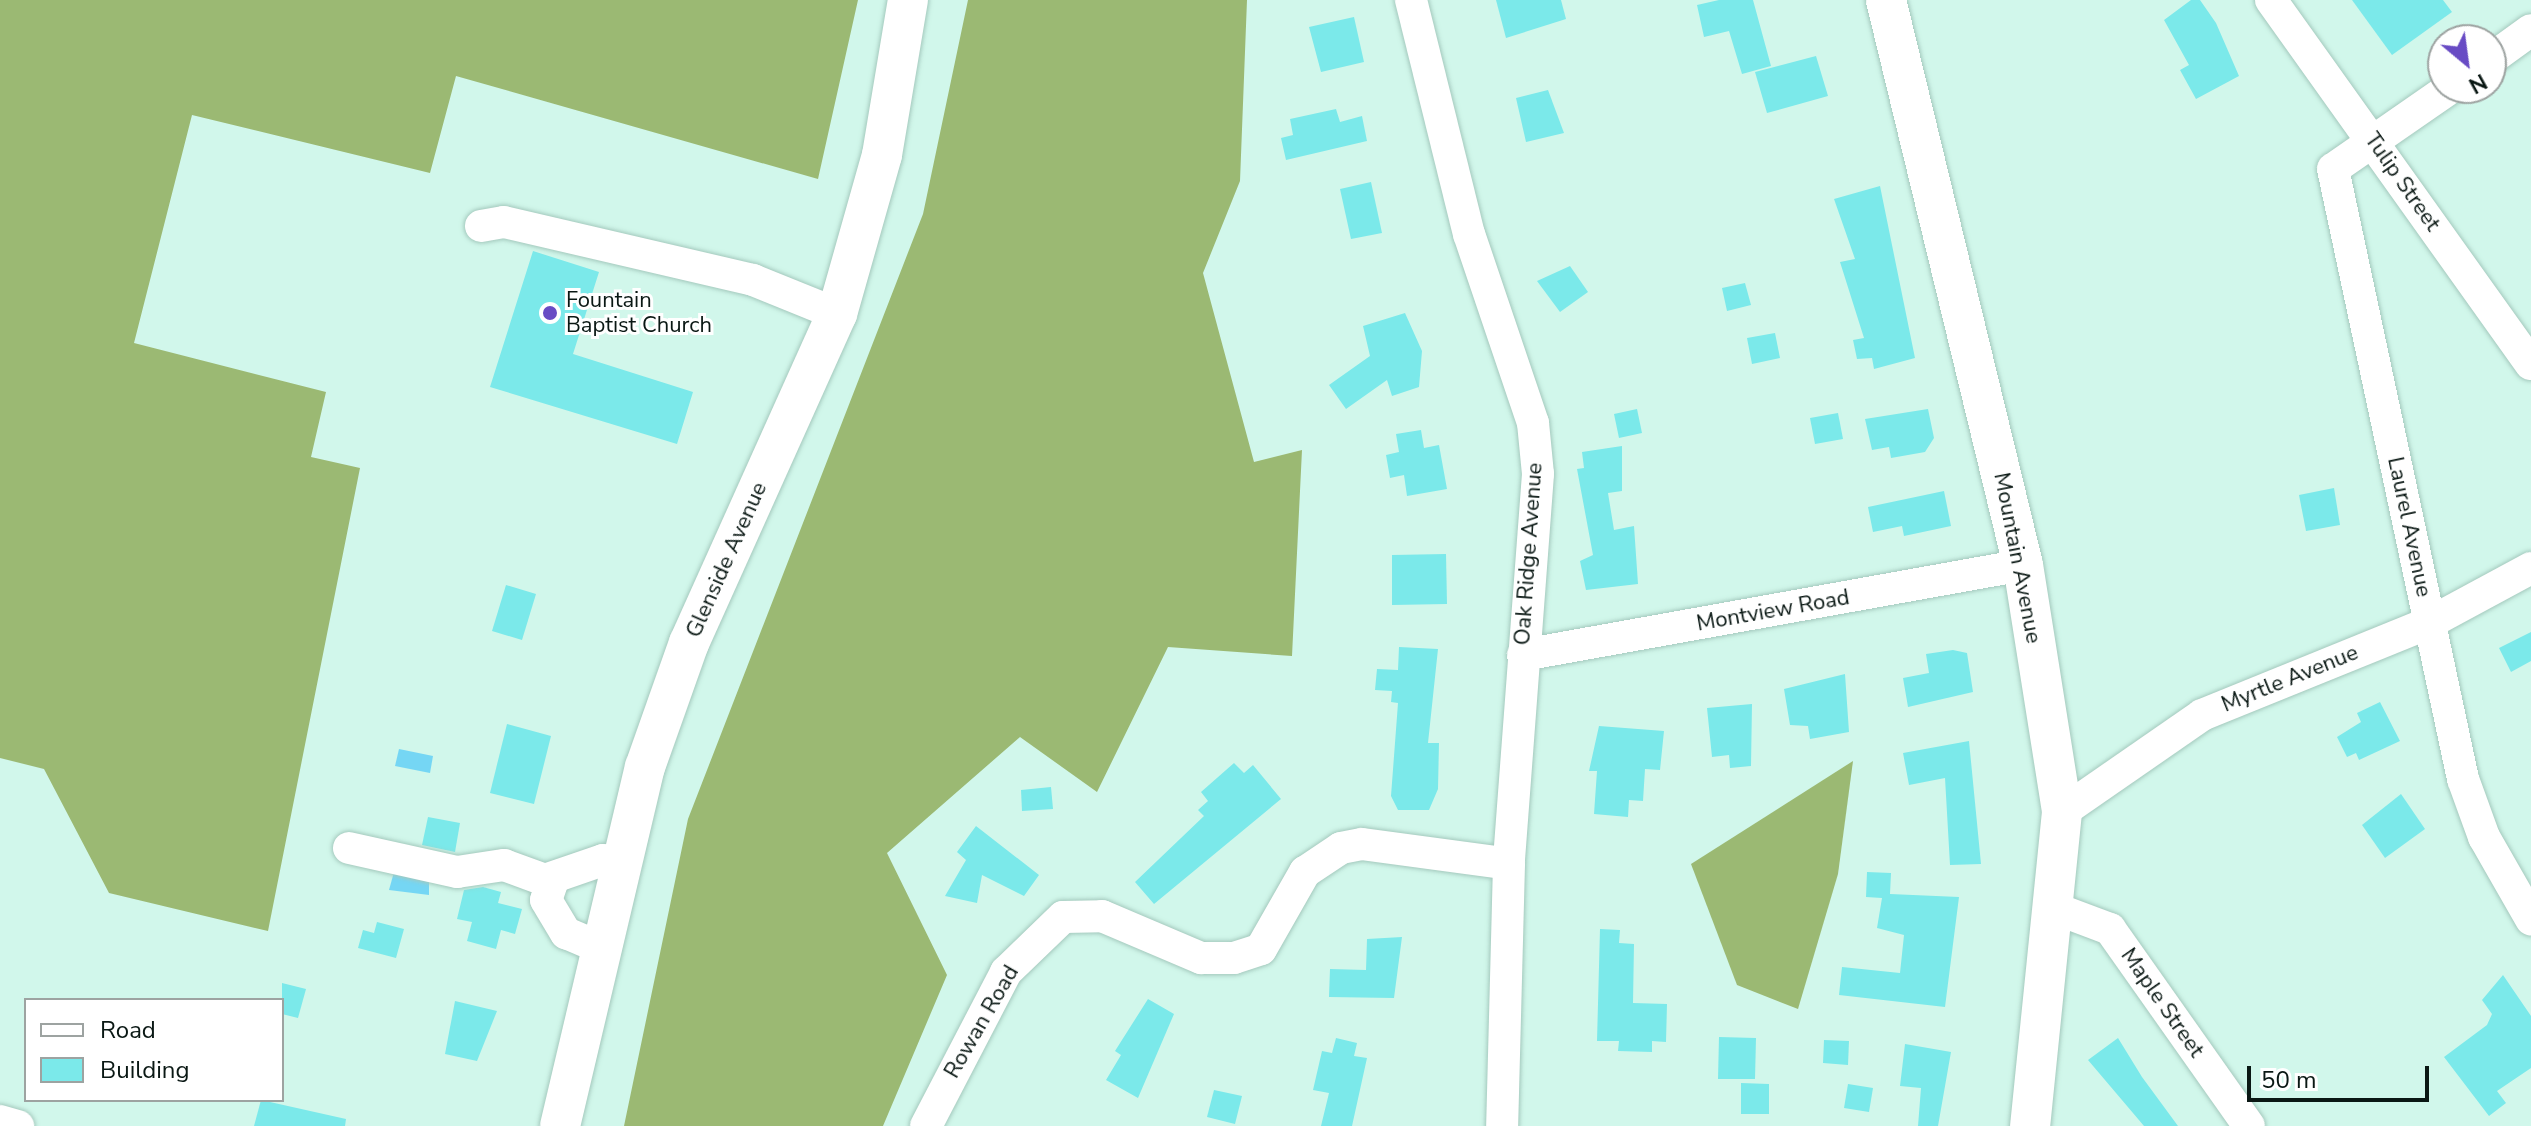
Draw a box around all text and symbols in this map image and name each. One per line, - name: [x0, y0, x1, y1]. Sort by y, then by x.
- north arrow: [2427, 24, 2507, 104]
- text: N: [2463, 66, 2492, 100]
- street label: Tulip Street: [2358, 128, 2446, 236]
- place label: Fountain Baptist Church: [566, 287, 712, 338]
- marker: Fountain Baptist Church: [541, 304, 559, 322]
- street label: Laurel Avenue: [2381, 455, 2437, 599]
- street label: Oak Ridge Avenue: [1509, 462, 1549, 646]
- street label: Mountain Avenue: [1988, 470, 2046, 646]
- street label: Glenside Avenue: [681, 478, 773, 642]
- street label: Montview Road: [1695, 585, 1851, 637]
- street label: Myrtle Avenue: [2218, 640, 2362, 718]
- street label: Maple Street: [2115, 943, 2209, 1063]
- street label: Rowan Road: [939, 961, 1025, 1083]
- legend: [24, 998, 284, 1102]
- text: Road: [100, 1014, 156, 1046]
- scale bar: [2251, 1050, 2433, 1100]
- text: Building: [100, 1054, 190, 1086]
- text: 50 m: [2261, 1064, 2317, 1096]

